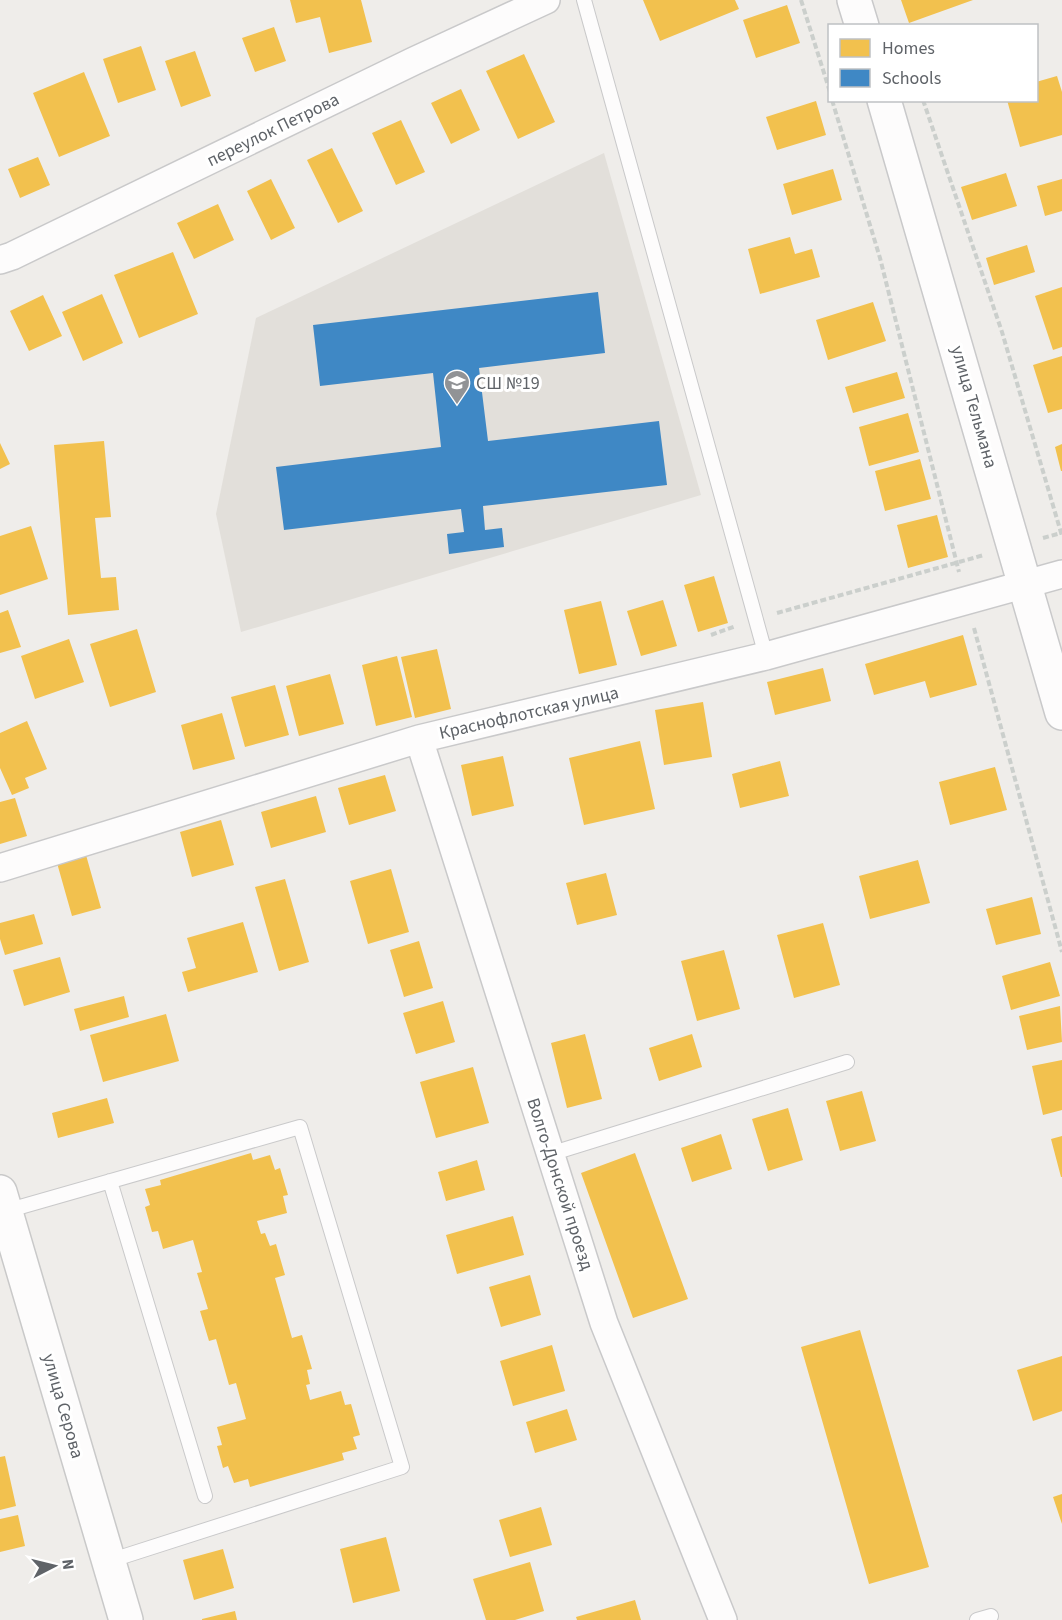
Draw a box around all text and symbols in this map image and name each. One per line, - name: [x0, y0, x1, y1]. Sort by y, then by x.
- legend: [828, 24, 1038, 102]
- text: Homes: [882, 36, 935, 61]
- text: Schools: [882, 66, 941, 91]
- street label: переулок Петрова: [203, 87, 343, 173]
- street label: улица Тельмана: [945, 343, 1003, 471]
- school or university icon: СШ №19: [442, 368, 472, 406]
- place label: СШ №19: [476, 371, 540, 396]
- street label: Краснофлотская улица: [437, 680, 621, 746]
- street label: Волго-Донской проезд: [520, 1095, 600, 1274]
- street label: улица Серова: [36, 1351, 90, 1461]
- north arrow: [24, 1536, 84, 1596]
- text: N: [56, 1558, 79, 1571]

